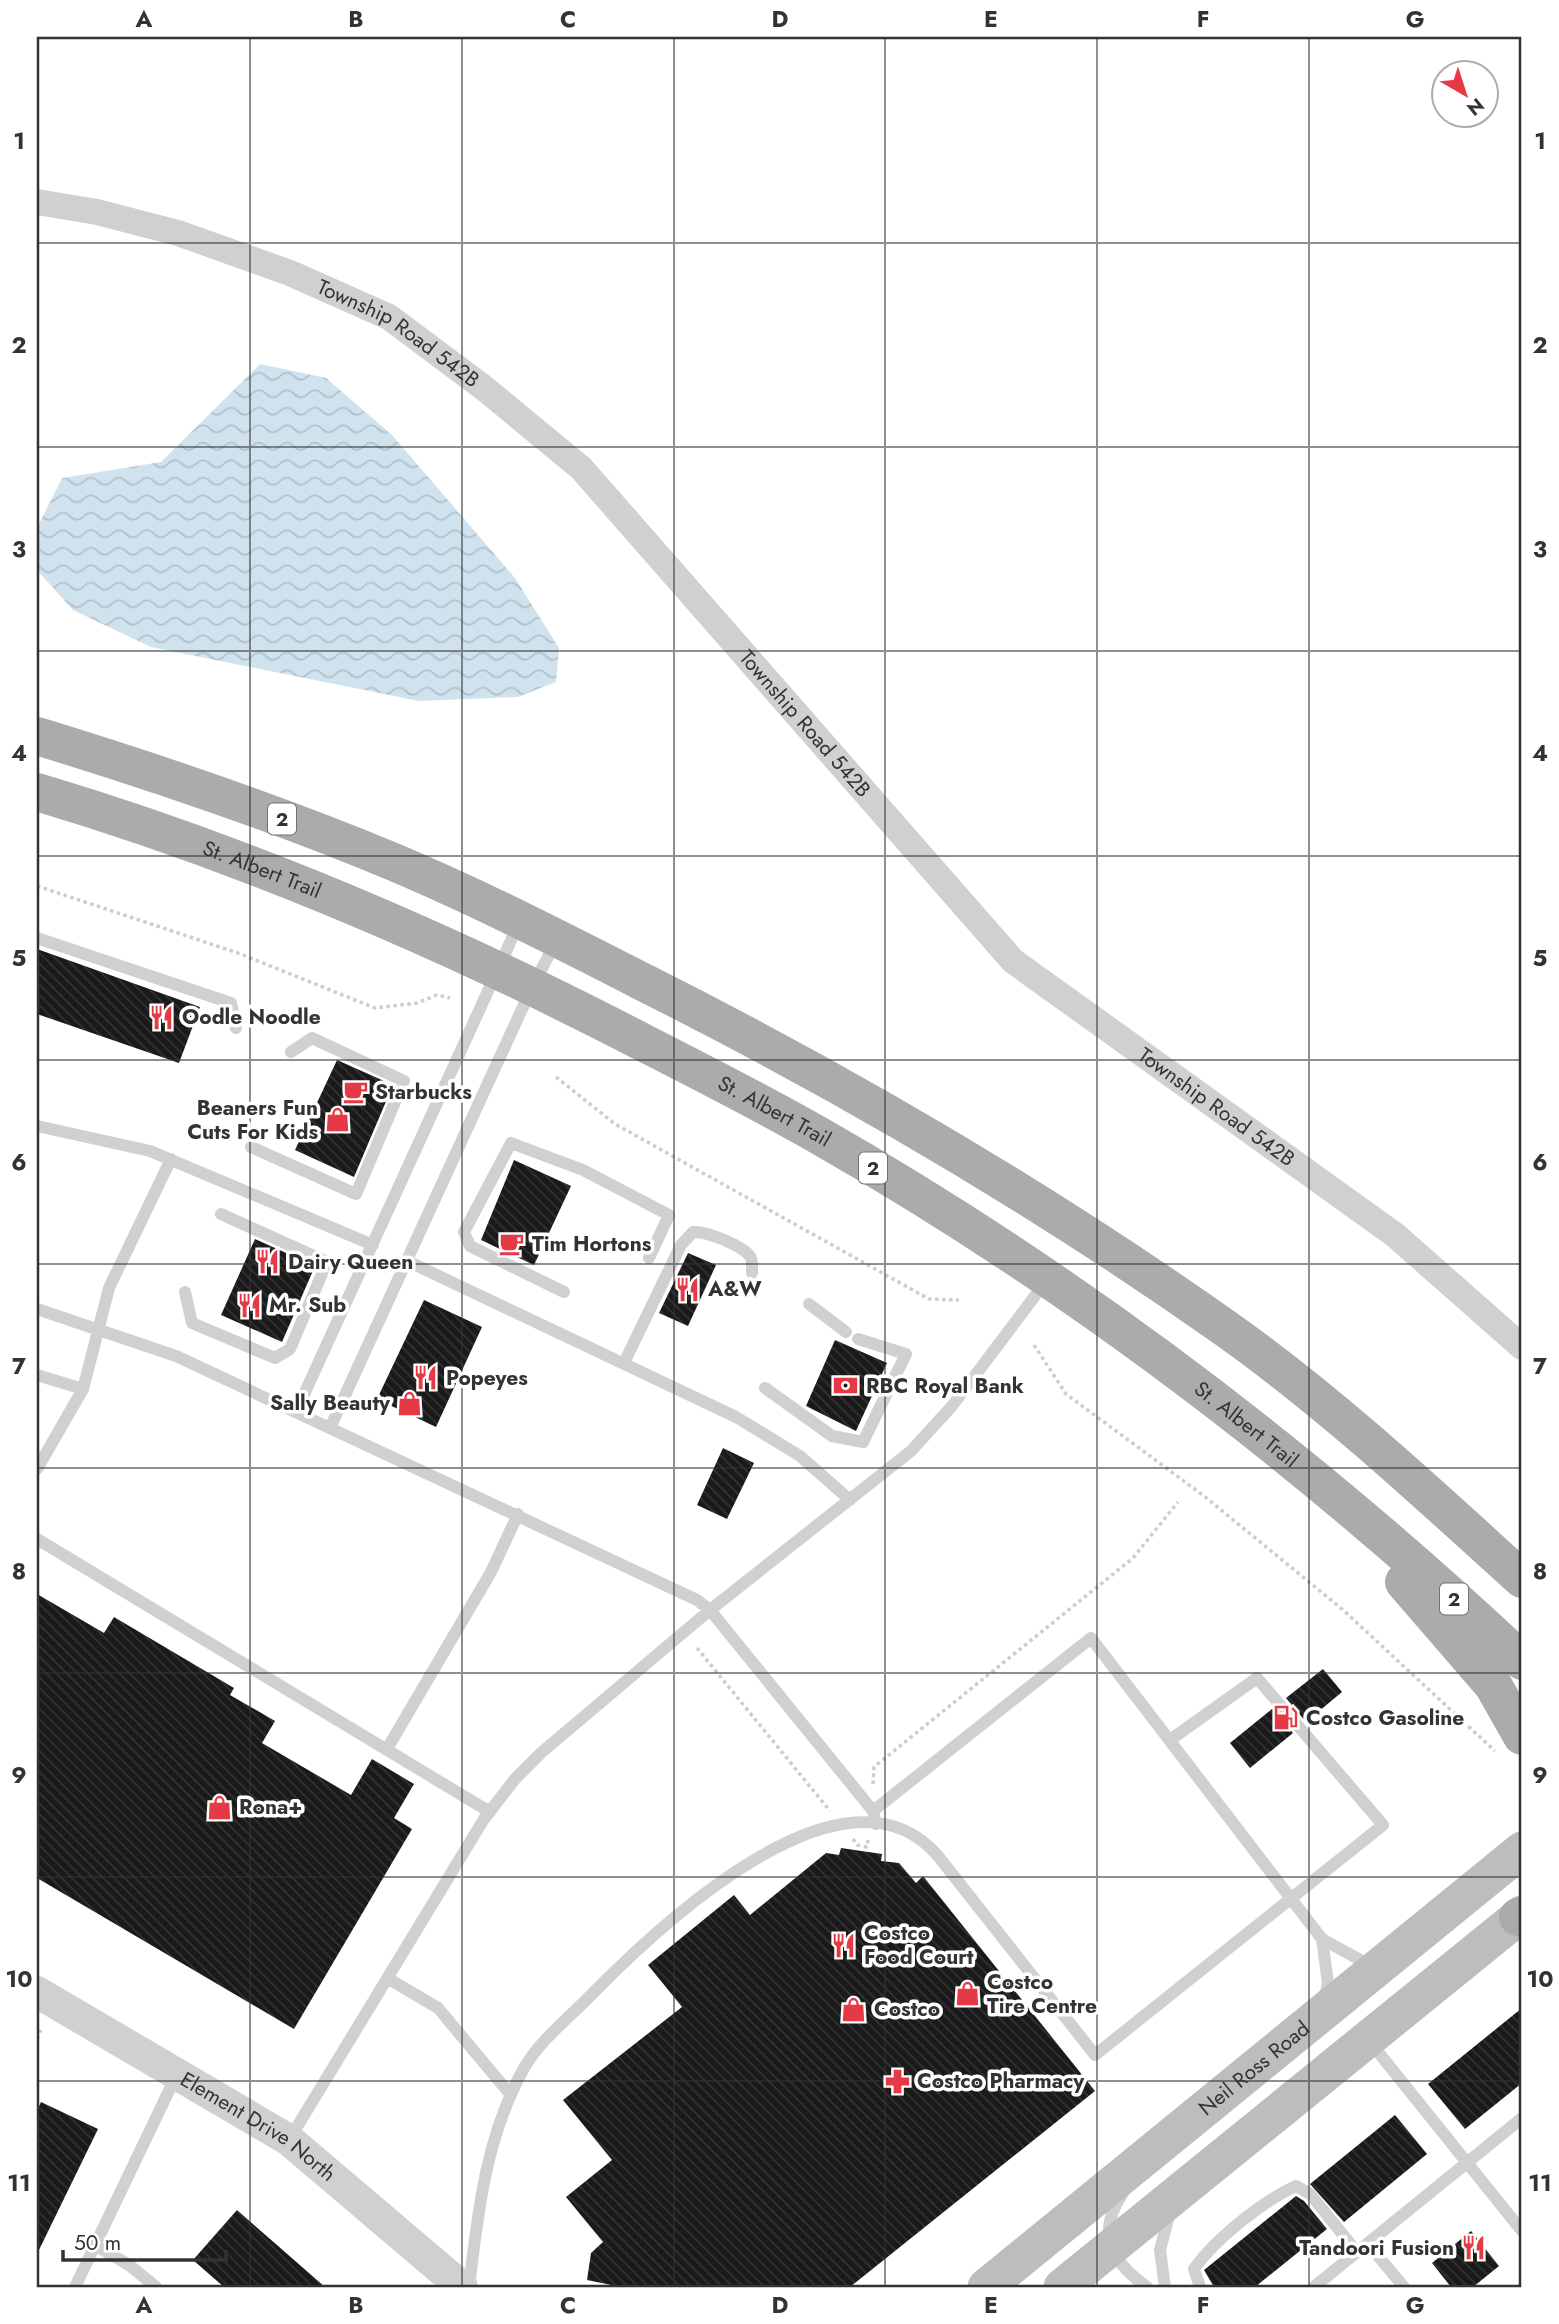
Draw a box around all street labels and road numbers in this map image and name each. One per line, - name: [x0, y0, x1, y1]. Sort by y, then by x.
- street label: Township Road 542B: [312, 272, 486, 395]
- street label: Township Road 542B: [732, 643, 878, 804]
- road number: 2: [268, 804, 296, 834]
- street label: St. Albert Trail: [198, 833, 326, 906]
- street label: Township Road 542B: [1132, 1040, 1301, 1174]
- street label: St. Albert Trail: [712, 1068, 837, 1154]
- road number: 2: [859, 1152, 887, 1184]
- street label: St. Albert Trail: [1188, 1374, 1305, 1475]
- road number: 2: [1440, 1583, 1468, 1614]
- street label: Neil Ross Road: [1192, 2014, 1316, 2123]
- street label: Element Drive North: [175, 2064, 342, 2188]

